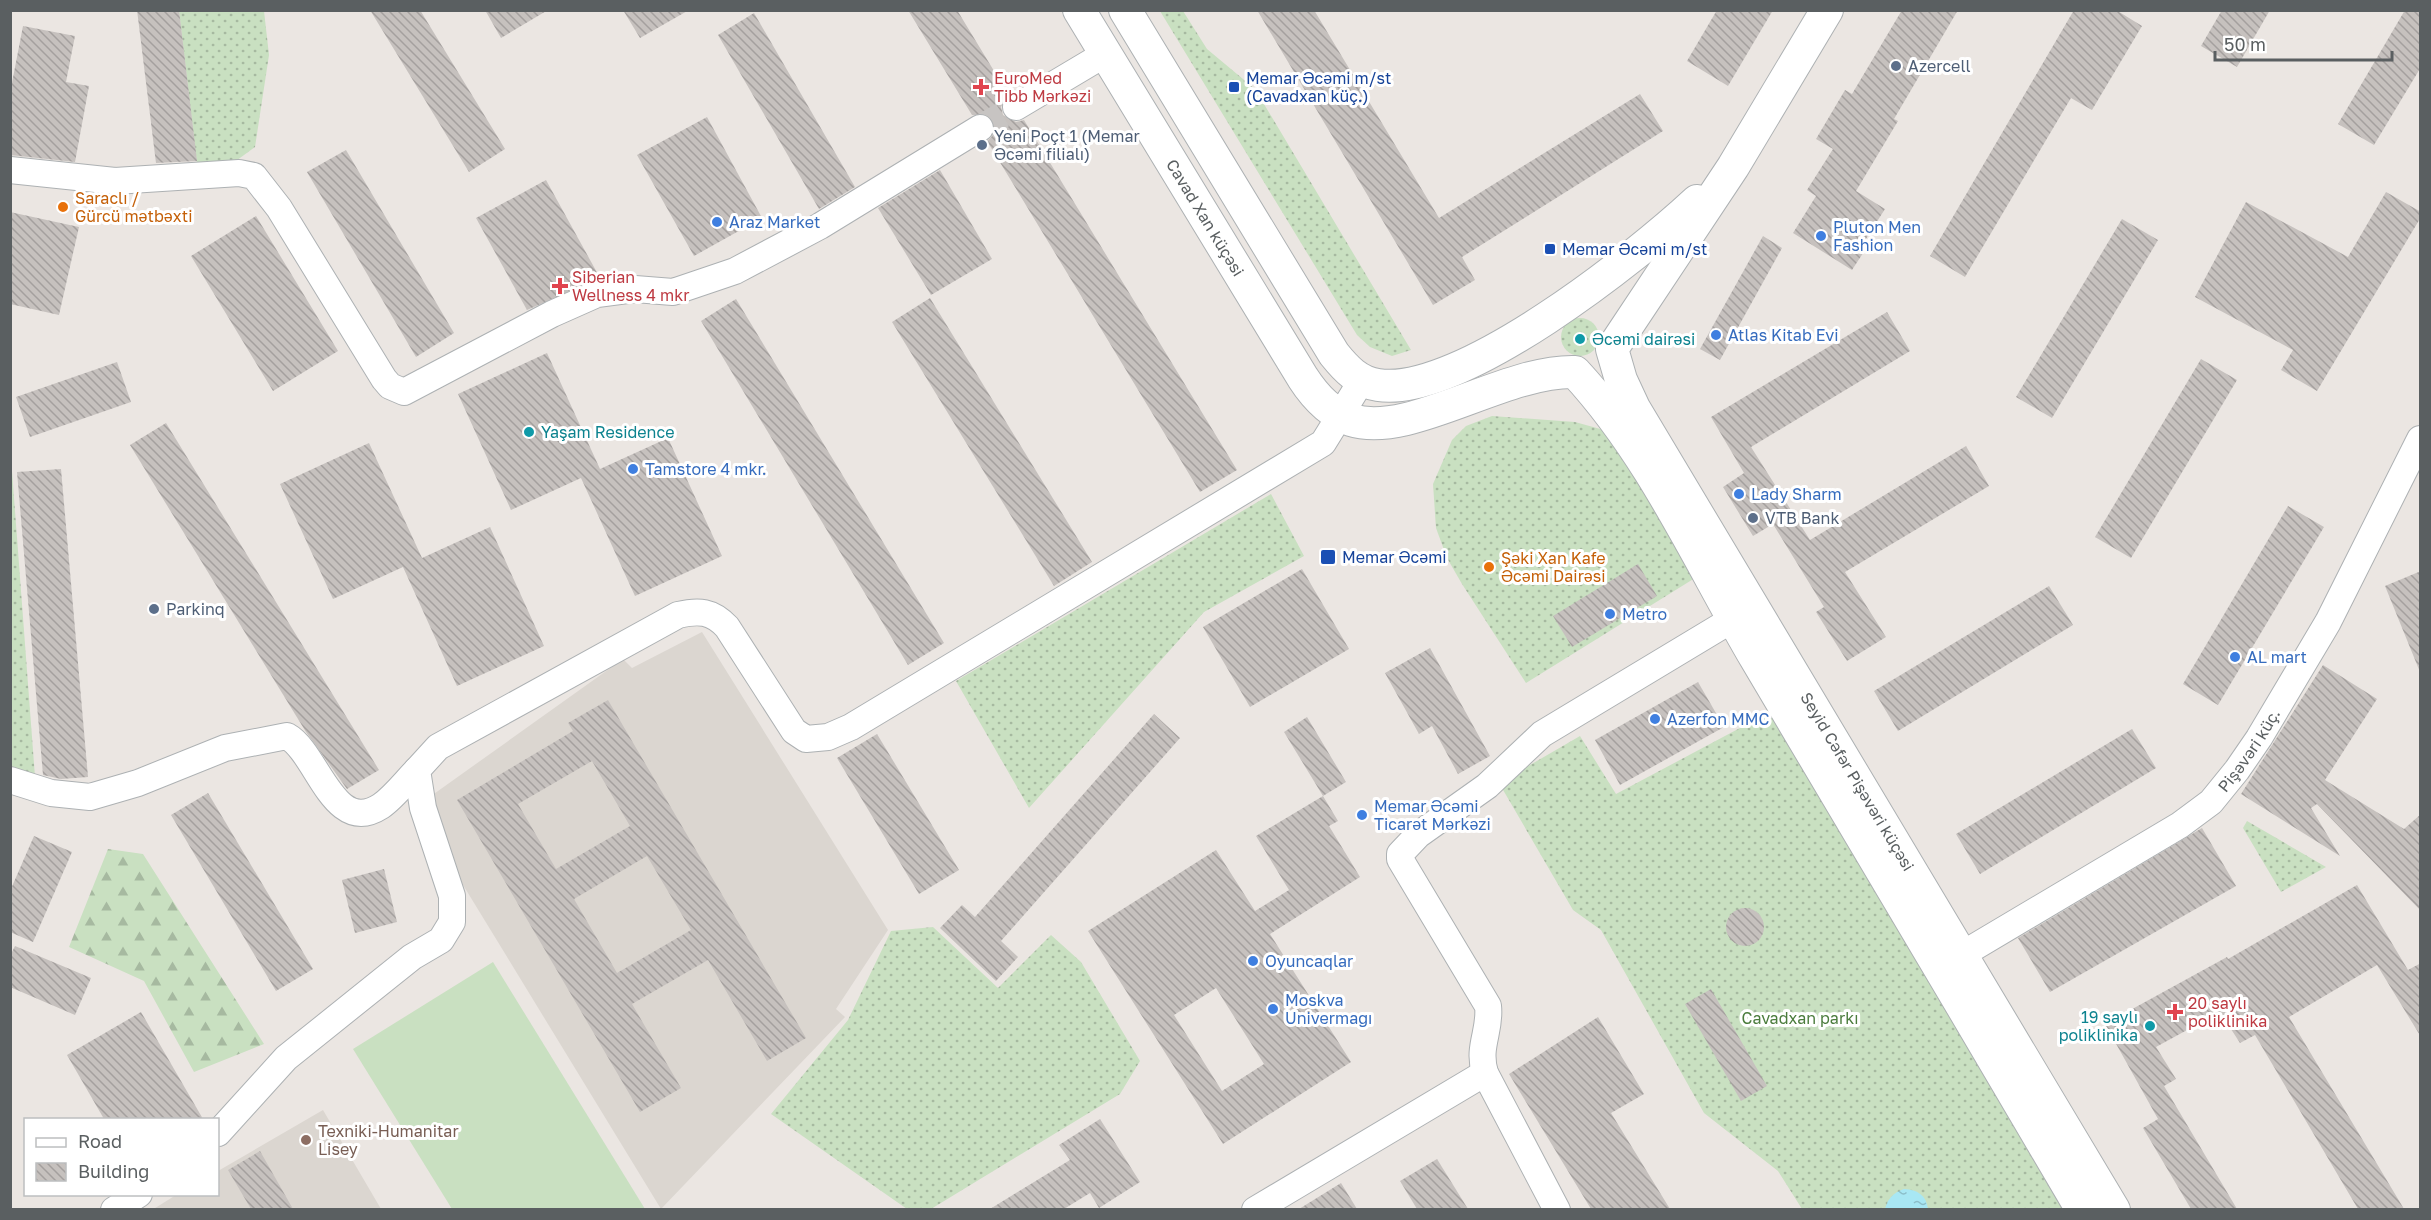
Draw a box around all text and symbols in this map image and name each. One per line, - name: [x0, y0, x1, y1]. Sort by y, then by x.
- scale bar: [2215, 24, 2392, 62]
- text: 50 m: [2224, 33, 2266, 55]
- place label: Azercell: [1908, 56, 1971, 76]
- marker: Azercell: [1889, 59, 1903, 73]
- place label: EuroMed Tibb Mərkəzi: [994, 68, 1091, 106]
- place label: Memar Əcəmi m/st (Cavadxan küç.): [1246, 68, 1391, 106]
- marker: EuroMed Tibb Mərkəzi: [972, 78, 990, 96]
- marker: Memar Əcəmi m/st (Cavadxan küç.): [1227, 80, 1241, 94]
- place label: Yeni Poçt 1 (Memar Əcəmi filialı): [994, 126, 1140, 164]
- marker: Yeni Poçt 1 (Memar Əcəmi filialı): [975, 138, 989, 152]
- street label: Cavad Xan küçəsi: [1162, 155, 1249, 280]
- place label: Saraclı / Gürcü mətbəxti: [75, 188, 192, 226]
- marker: Saraclı / Gürcü mətbəxti: [56, 200, 70, 214]
- place label: Araz Market: [729, 212, 820, 232]
- marker: Araz Market: [710, 215, 724, 229]
- place label: Pluton Men Fashion: [1833, 217, 1921, 255]
- marker: Pluton Men Fashion: [1814, 229, 1828, 243]
- place label: Memar Əcəmi m/st: [1562, 239, 1707, 259]
- marker: Memar Əcəmi m/st: [1543, 242, 1557, 256]
- place label: Siberian Wellness 4 mkr: [572, 267, 690, 305]
- marker: Siberian Wellness 4 mkr: [553, 279, 567, 293]
- place label: Atlas Kitab Evi: [1728, 325, 1839, 345]
- marker: Atlas Kitab Evi: [1709, 328, 1723, 342]
- place label: Əcəmi dairəsi: [1592, 329, 1695, 349]
- marker: Əcəmi dairəsi: [1573, 332, 1587, 346]
- place label: Yaşam Residence: [541, 422, 674, 442]
- marker: Yaşam Residence: [522, 425, 536, 439]
- place label: Tamstore 4 mkr.: [645, 459, 767, 479]
- marker: Tamstore 4 mkr.: [626, 462, 640, 476]
- place label: Lady Sharm: [1751, 484, 1842, 504]
- marker: Lady Sharm: [1732, 487, 1746, 501]
- place label: VTB Bank: [1765, 508, 1839, 528]
- marker: VTB Bank: [1746, 511, 1760, 525]
- place label: Memar Əcəmi: [1342, 547, 1447, 567]
- marker: Memar Əcəmi: [1319, 548, 1337, 566]
- place label: Şəki Xan Kafe Əcəmi Dairəsi: [1501, 548, 1606, 586]
- marker: Şəki Xan Kafe Əcəmi Dairəsi: [1482, 560, 1496, 574]
- place label: Parkinq: [166, 599, 225, 619]
- marker: Parkinq: [147, 602, 161, 616]
- place label: Metro: [1622, 604, 1667, 624]
- marker: Metro: [1603, 607, 1617, 621]
- place label: AL mart: [2247, 647, 2307, 667]
- marker: AL mart: [2228, 650, 2242, 664]
- street label: Seyid Cəfər Pişəvəri küçəsi: [1796, 688, 1919, 875]
- street label: Pişəvəri küç.: [2213, 705, 2284, 796]
- place label: Azerfon MMC: [1667, 709, 1770, 729]
- marker: Azerfon MMC: [1648, 712, 1662, 726]
- place label: Memar Əcəmi Ticarət Mərkəzi: [1374, 796, 1491, 834]
- marker: Memar Əcəmi Ticarət Mərkəzi: [1355, 808, 1369, 822]
- place label: Oyuncaqlar: [1265, 951, 1353, 971]
- marker: Oyuncaqlar: [1246, 954, 1260, 968]
- place label: Moskva Univermağı: [1285, 990, 1372, 1028]
- place label: 20 saylı poliklinika: [2188, 993, 2267, 1031]
- marker: Moskva Univermağı: [1266, 1002, 1280, 1016]
- marker: 20 saylı poliklinika: [2166, 1003, 2184, 1021]
- place label: 19 saylı poliklinika: [2059, 1007, 2138, 1045]
- park label: Cavadxan parkı: [1742, 1008, 1858, 1028]
- marker: 19 saylı poliklinika: [2143, 1019, 2157, 1033]
- legend: [24, 1118, 219, 1196]
- place label: Texniki-Humanitar Lisey: [318, 1121, 459, 1159]
- text: Road: [78, 1130, 122, 1152]
- marker: Texniki-Humanitar Lisey: [299, 1133, 313, 1147]
- text: Building: [78, 1160, 149, 1182]

